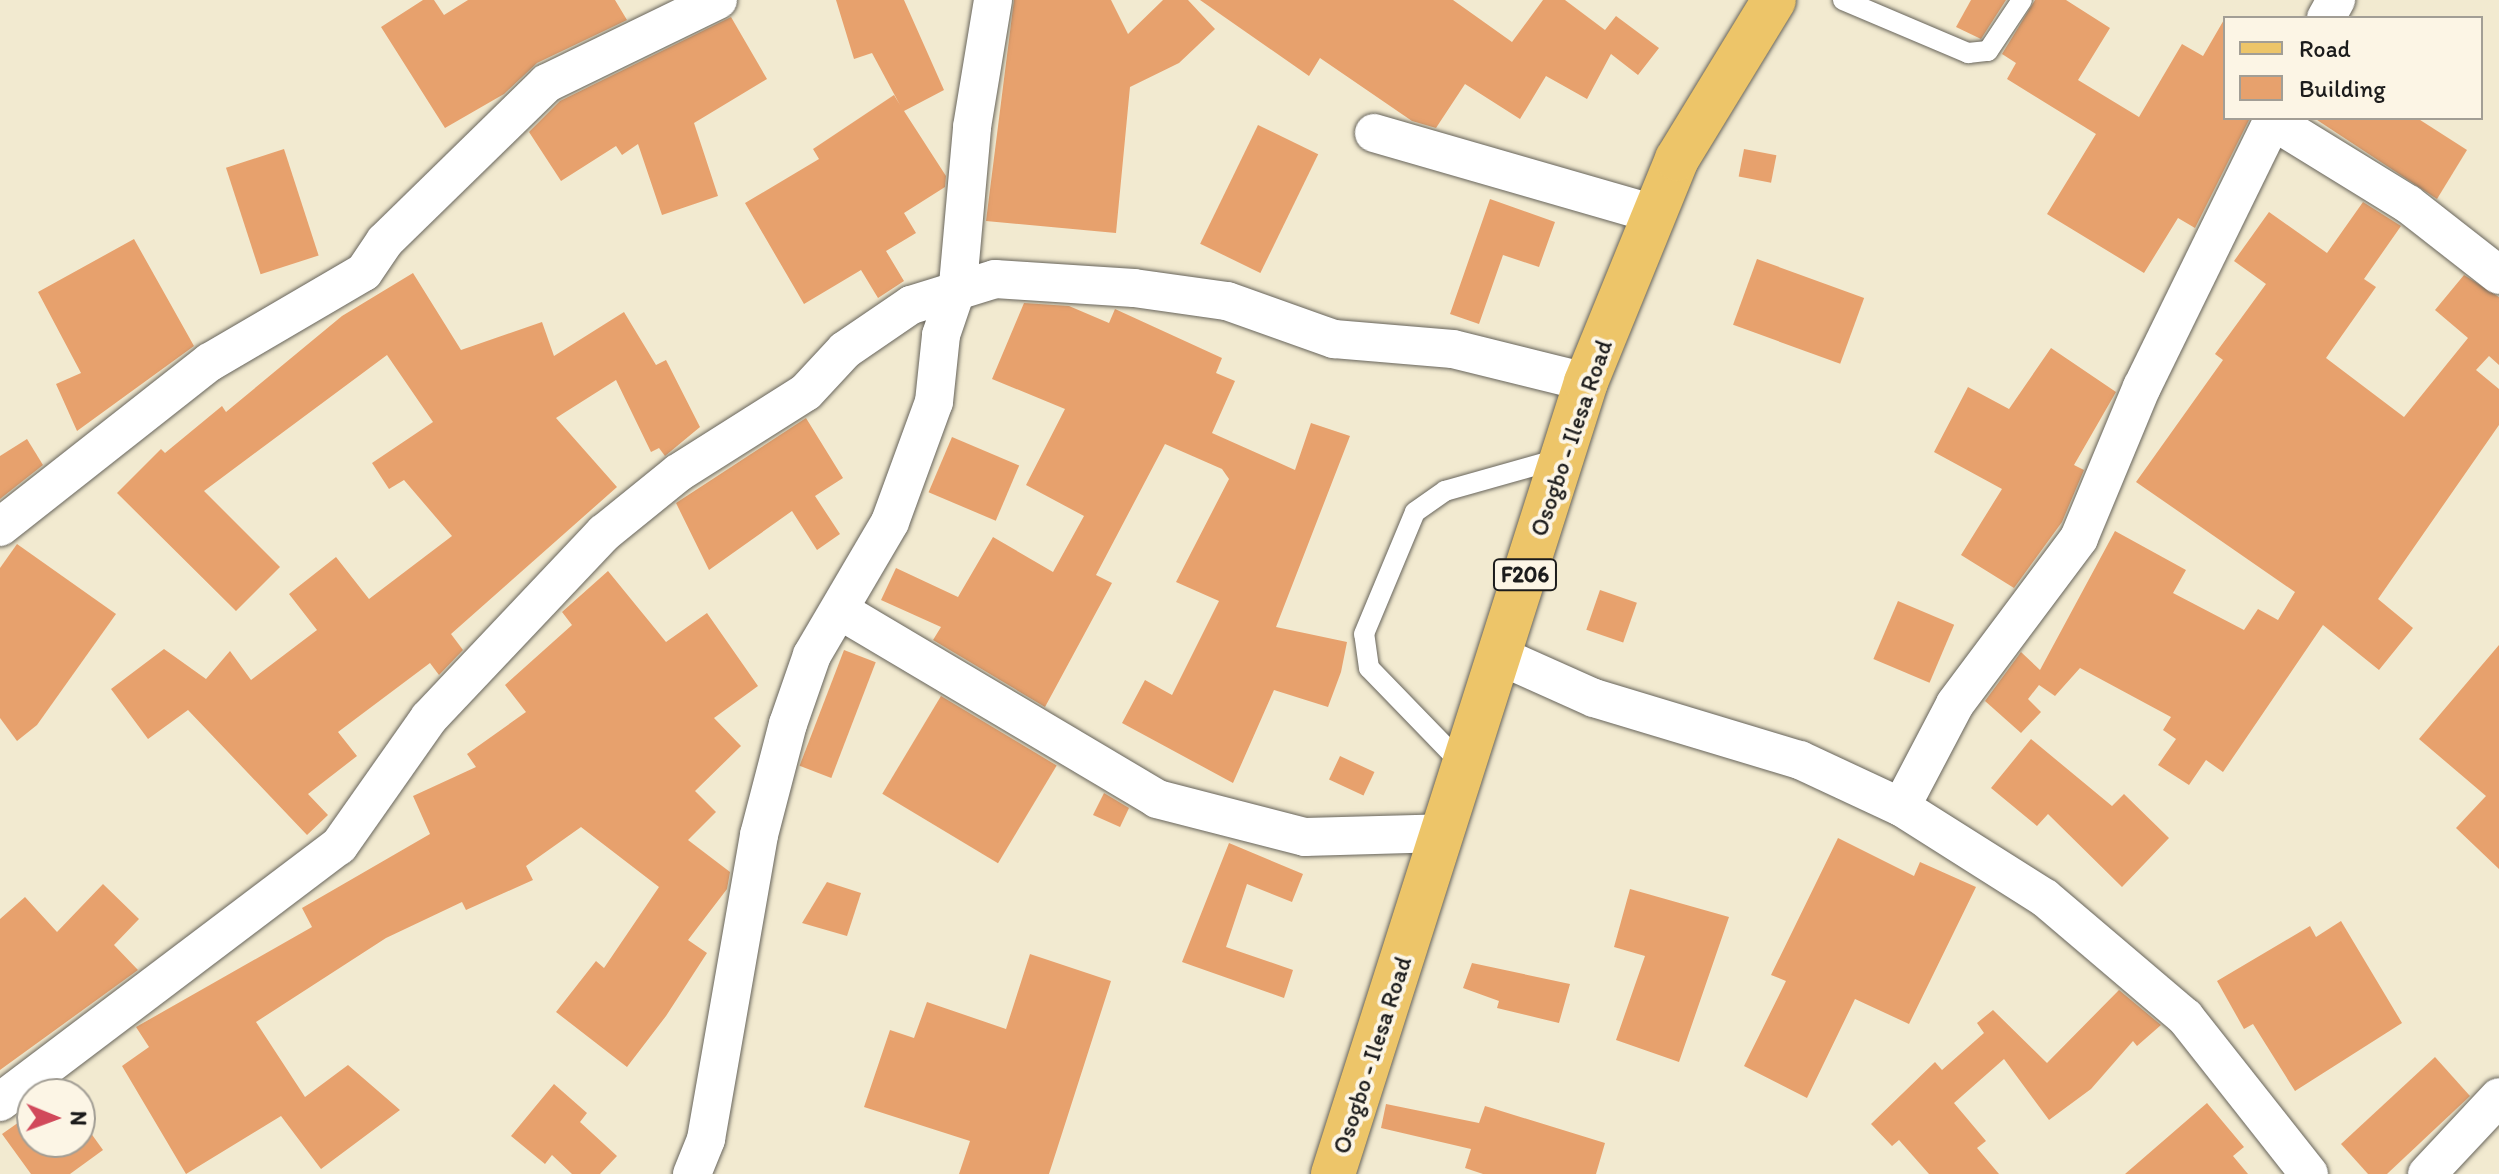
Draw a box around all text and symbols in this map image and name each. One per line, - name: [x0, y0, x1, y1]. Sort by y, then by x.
- legend: [2223, 16, 2483, 120]
- text: Road: [2299, 34, 2351, 63]
- text: Building: [2299, 74, 2386, 103]
- street label: Osogbo - Ilesa Road: [1524, 337, 1618, 539]
- road number: F206: [1491, 557, 1559, 593]
- street label: Osogbo - Ilesa Road: [1327, 953, 1417, 1157]
- north arrow: [16, 1078, 96, 1158]
- text: N: [65, 1111, 92, 1126]

